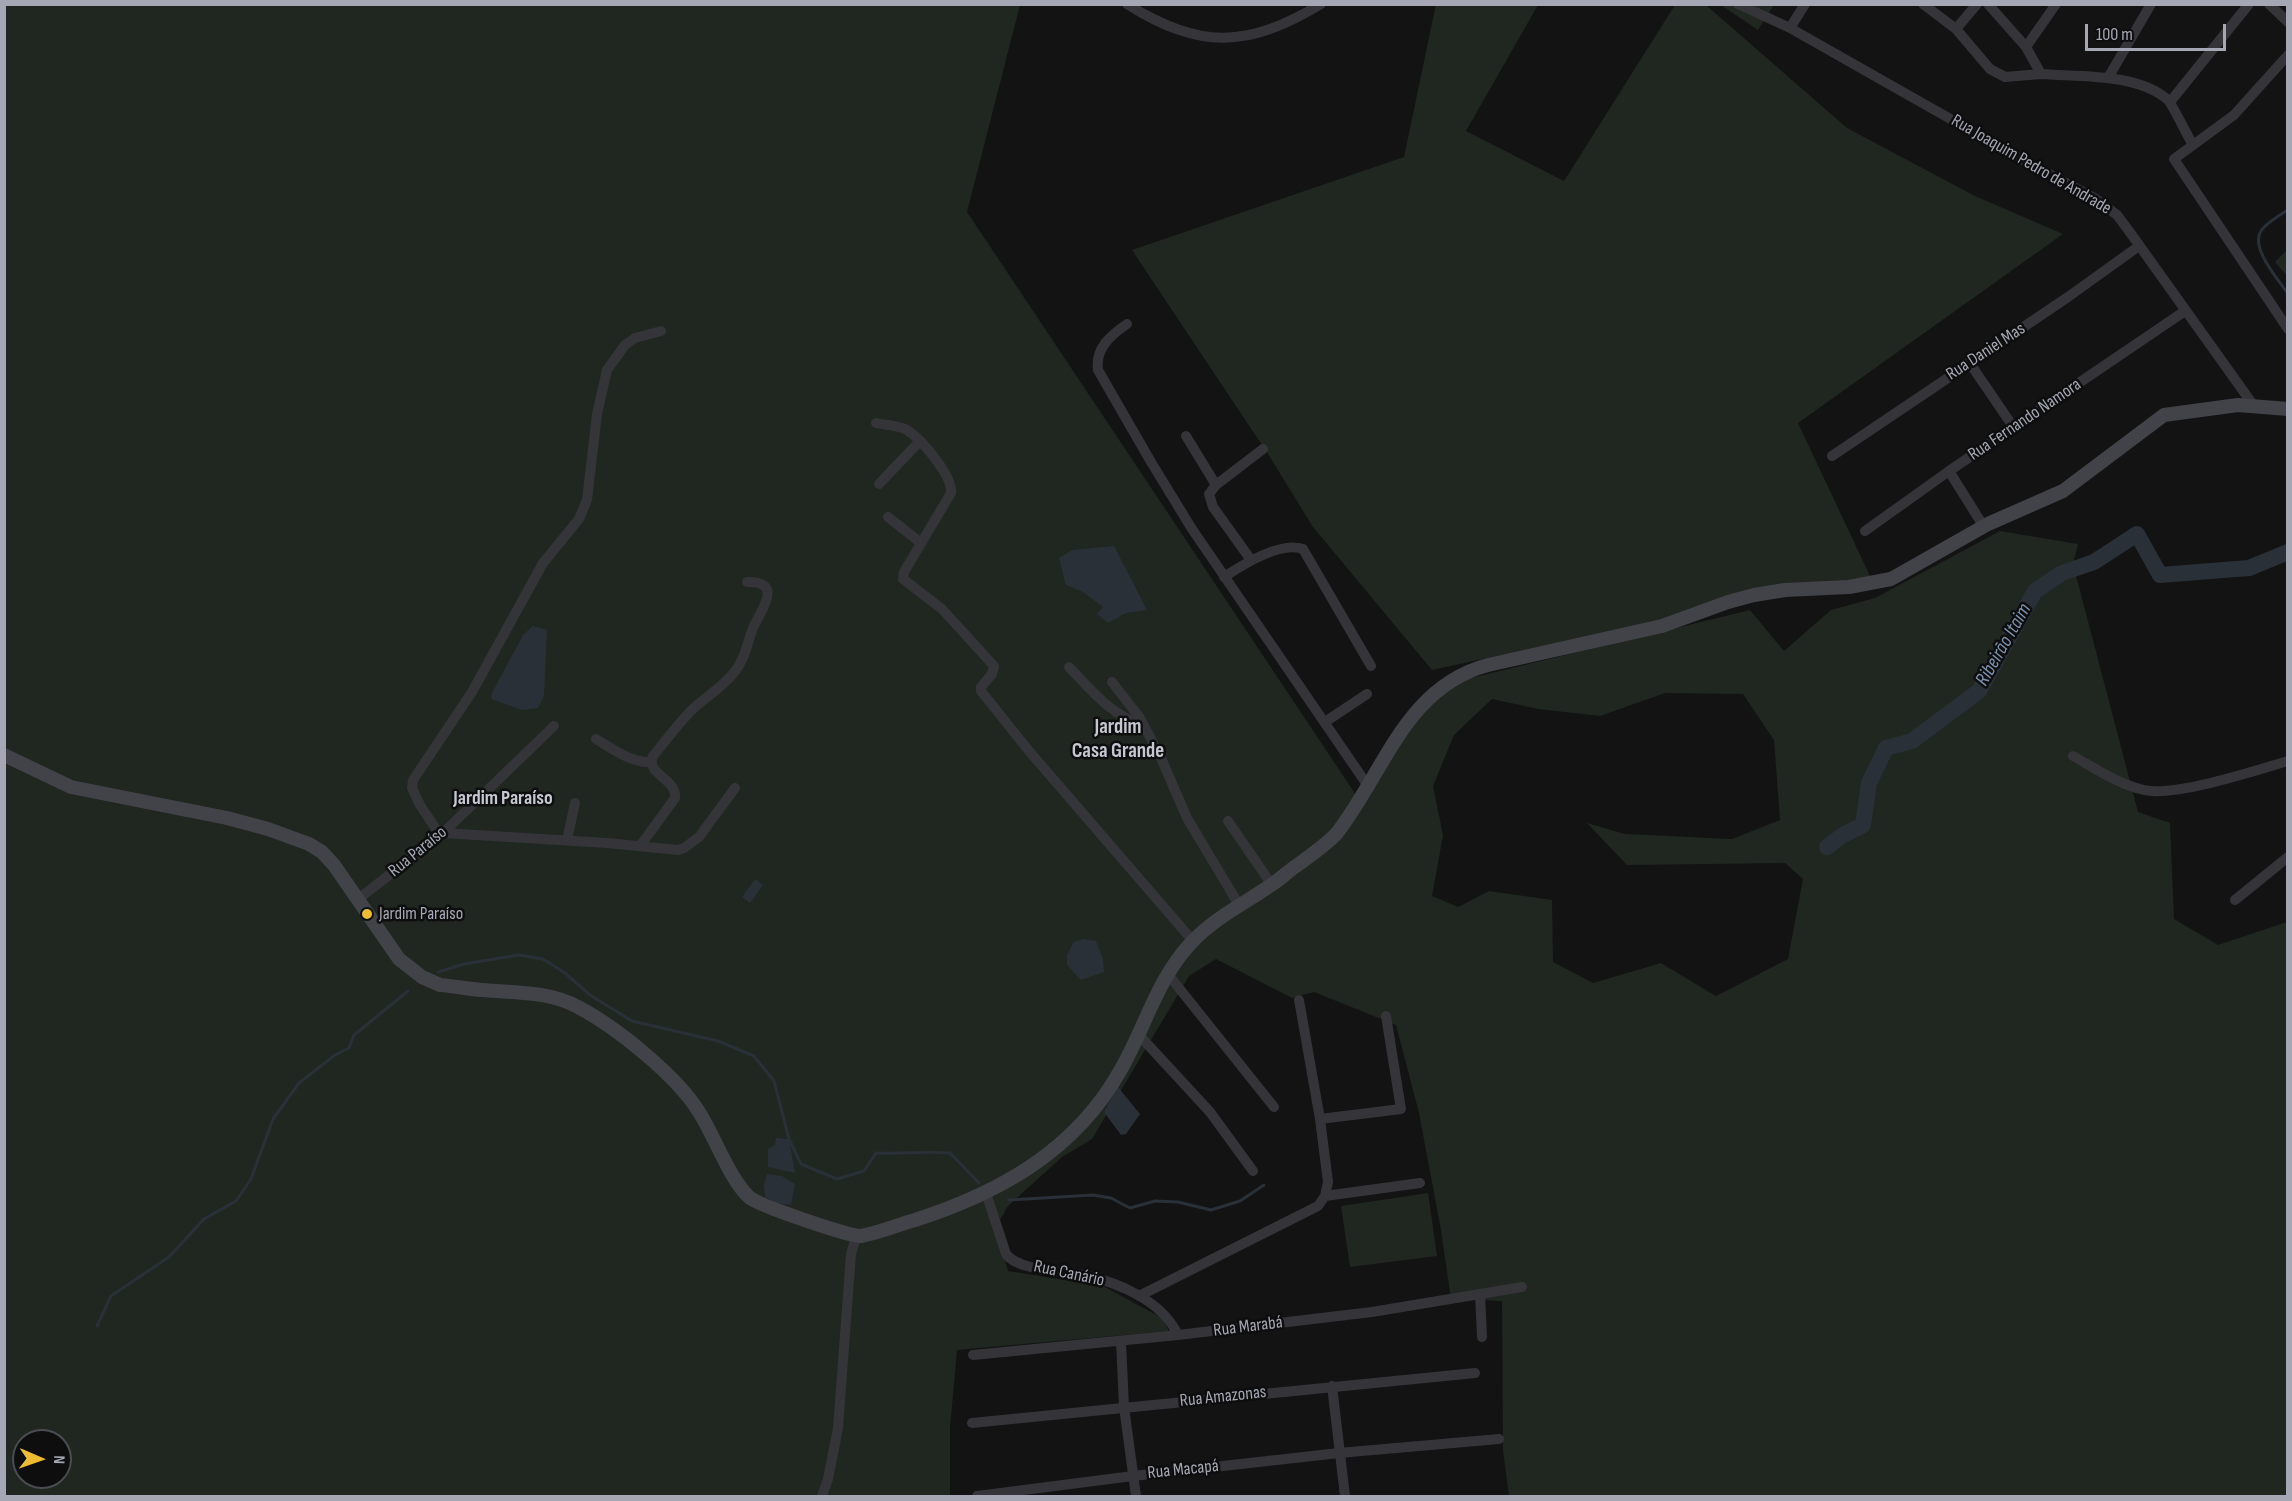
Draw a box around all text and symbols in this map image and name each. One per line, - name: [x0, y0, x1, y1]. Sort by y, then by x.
- scale bar: [2088, 12, 2229, 50]
- text: 100 m: [2096, 24, 2133, 45]
- street label: Rua Joaquim Pedro de Andrade: [1947, 110, 2115, 220]
- street label: Rua Daniel Mas: [1942, 318, 2030, 386]
- street label: Rua Fernando Namora: [1964, 374, 2086, 466]
- water label: Ribeirão Itaim: [1971, 600, 2037, 690]
- district label: Jardim Casa Grande: [1072, 715, 1164, 765]
- district label: Jardim Paraíso: [453, 787, 553, 811]
- street label: Rua Paraíso: [384, 822, 452, 882]
- place label: Jardim Paraíso: [379, 903, 463, 925]
- marker: Jardim Paraíso: [360, 907, 374, 921]
- street label: Rua Canário: [1032, 1256, 1106, 1292]
- street label: Rua Marabá: [1212, 1312, 1284, 1342]
- street label: Rua Amazonas: [1179, 1382, 1267, 1412]
- north arrow: [12, 1429, 72, 1489]
- text: N: [49, 1455, 68, 1464]
- street label: Rua Macapá: [1146, 1456, 1220, 1484]

